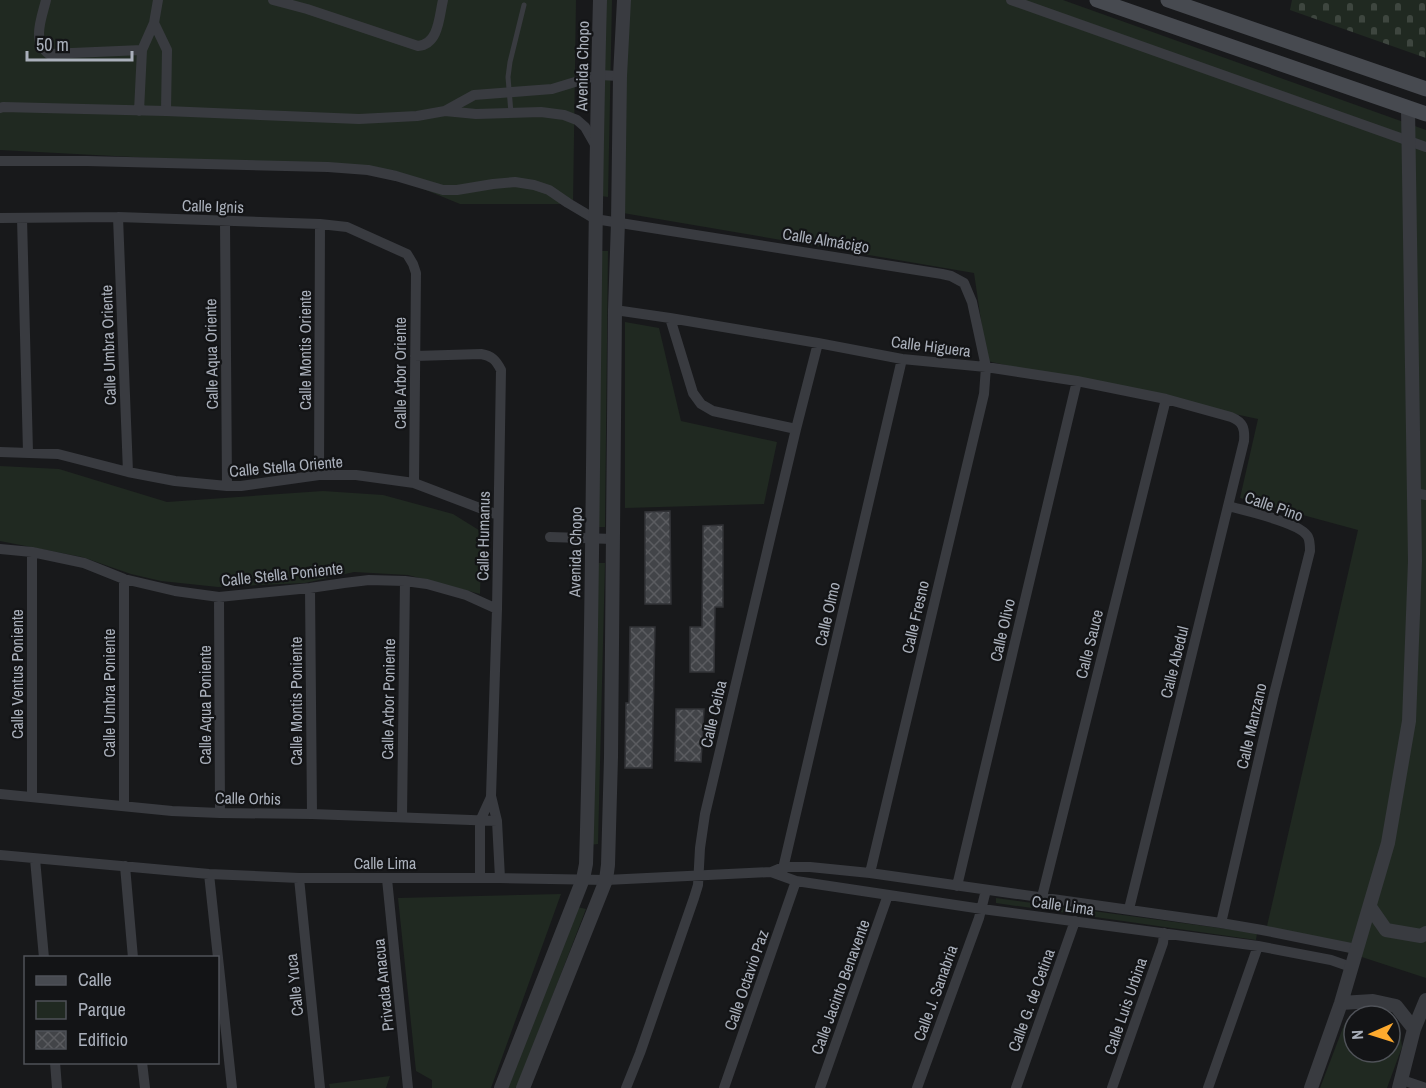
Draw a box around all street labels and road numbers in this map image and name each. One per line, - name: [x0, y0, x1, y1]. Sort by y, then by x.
- street label: Avenida Chopo: [570, 21, 594, 112]
- street label: Calle Ignis: [182, 194, 244, 218]
- street label: Calle Almácigo: [781, 222, 871, 258]
- street label: Calle Umbra Oriente: [95, 284, 121, 406]
- street label: Calle Montis Oriente: [294, 290, 316, 410]
- street label: Calle Aqua Oriente: [199, 298, 223, 410]
- street label: Calle Arbor Oriente: [389, 317, 411, 429]
- street label: Calle Higuera: [890, 330, 973, 362]
- street label: Calle Stella Oriente: [228, 450, 344, 482]
- street label: Calle Pino: [1242, 486, 1306, 526]
- street label: Calle Humanus: [471, 491, 495, 581]
- street label: Avenida Chopo: [563, 507, 587, 598]
- street label: Calle Stella Poniente: [220, 557, 344, 591]
- street label: Calle Fresno: [896, 578, 934, 656]
- street label: Calle Olmo: [809, 580, 845, 648]
- street label: Calle Olivo: [984, 596, 1020, 664]
- street label: Calle Sauce: [1070, 607, 1108, 681]
- street label: Calle Ventus Poniente: [6, 609, 28, 739]
- street label: Calle Abedul: [1154, 624, 1194, 700]
- street label: Calle Umbra Poniente: [98, 628, 120, 758]
- street label: Calle Montis Poniente: [285, 636, 307, 766]
- street label: Calle Arbor Poniente: [376, 638, 400, 760]
- street label: Calle Aqua Poniente: [194, 645, 216, 765]
- street label: Calle Ceiba: [695, 677, 732, 750]
- street label: Calle Manzano: [1230, 681, 1272, 771]
- street label: Calle Orbis: [215, 786, 281, 810]
- street label: Calle Lima: [354, 852, 417, 874]
- street label: Calle Lima: [1030, 890, 1096, 920]
- street label: Calle Jacinto Benavente: [805, 916, 875, 1058]
- street label: Calle Octavio Paz: [719, 926, 774, 1033]
- street label: Privada Anacua: [367, 937, 399, 1032]
- street label: Calle J. Sanabria: [907, 941, 963, 1044]
- street label: Calle G. de Cetina: [1002, 945, 1060, 1054]
- street label: Calle Yuca: [280, 952, 308, 1017]
- street label: Calle Luis Urbina: [1098, 954, 1152, 1058]

